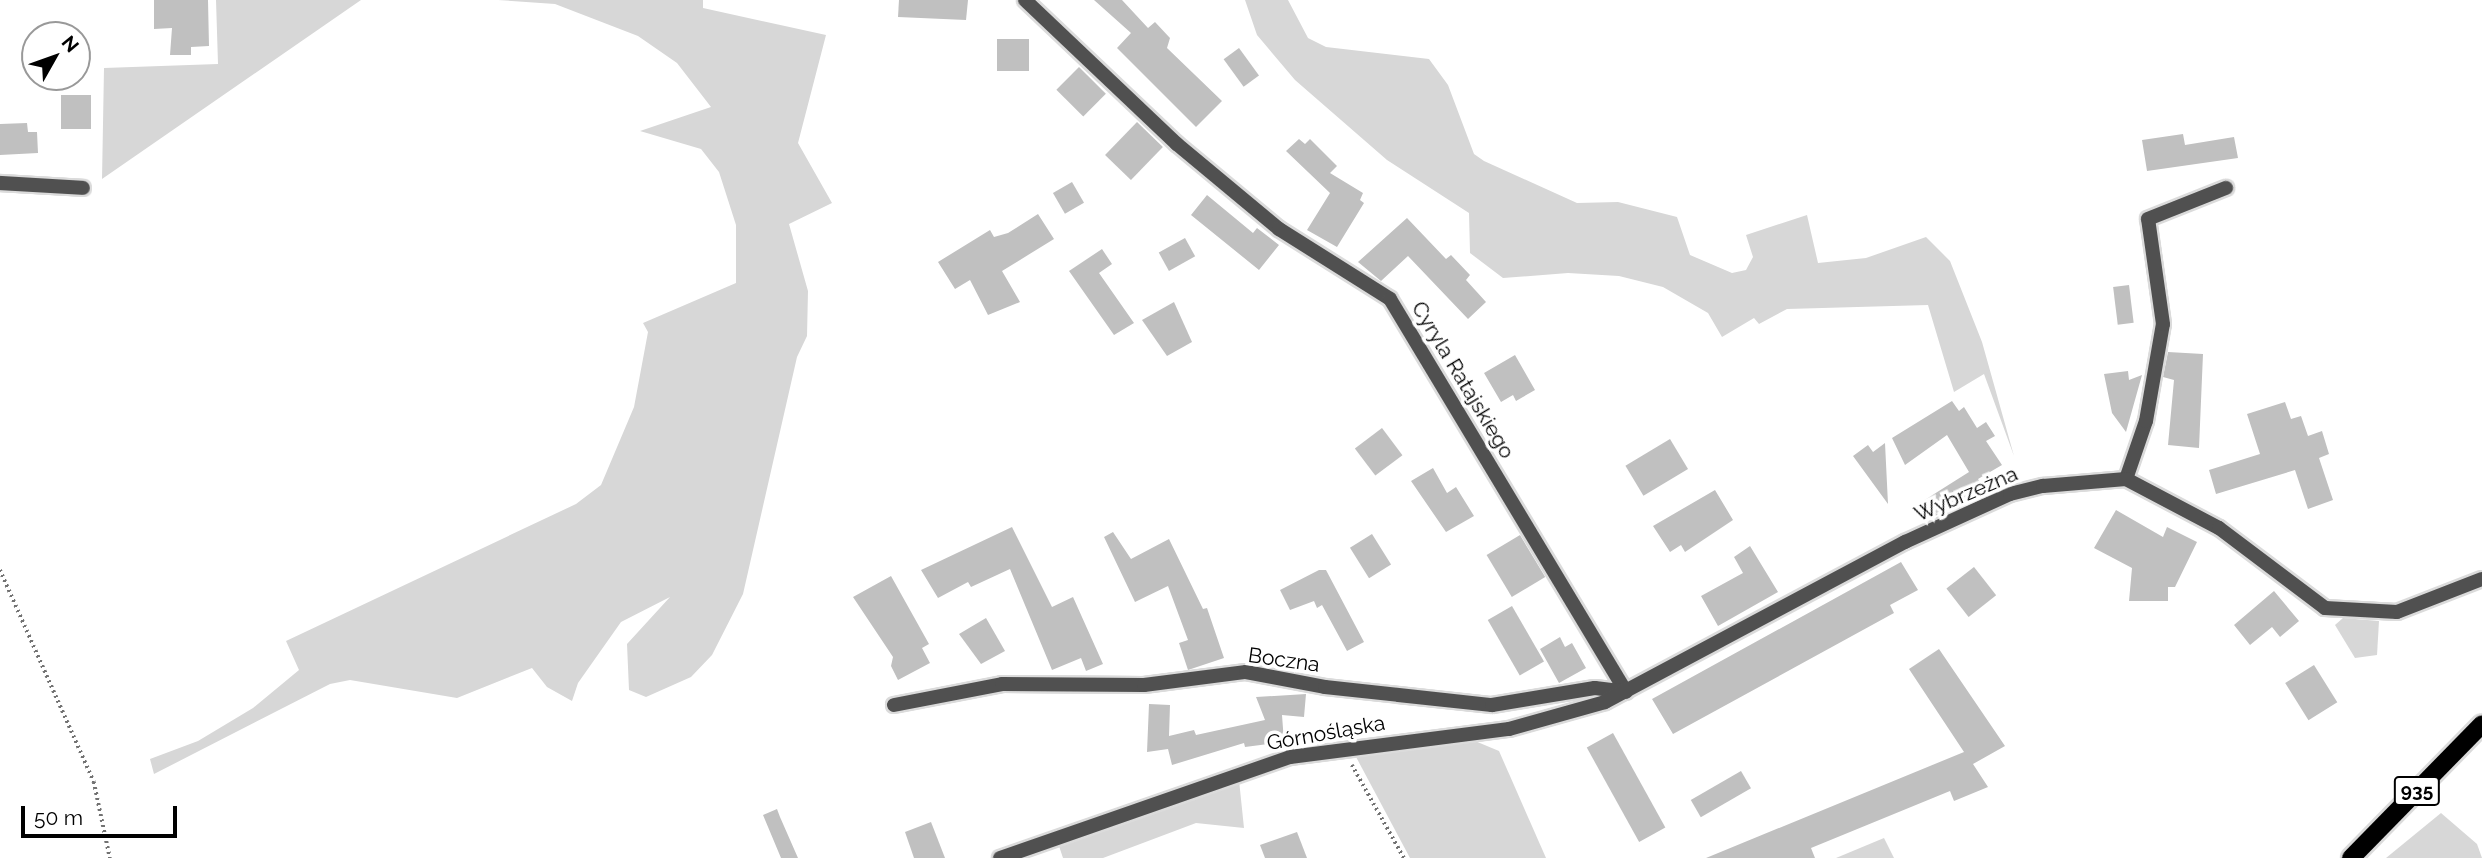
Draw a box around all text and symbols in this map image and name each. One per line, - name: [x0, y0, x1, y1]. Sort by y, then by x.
- north arrow: [21, 21, 91, 91]
- text: N: [57, 31, 84, 56]
- street label: Cyryla Ratajskiego: [1406, 297, 1520, 463]
- street label: Wybrzeżna: [1911, 461, 2021, 527]
- street label: Boczna: [1247, 643, 1321, 677]
- street label: Górnośląska: [1265, 710, 1387, 756]
- road number: 935: [2392, 776, 2442, 806]
- scale bar: [24, 792, 180, 836]
- text: 50 m: [34, 805, 83, 830]

